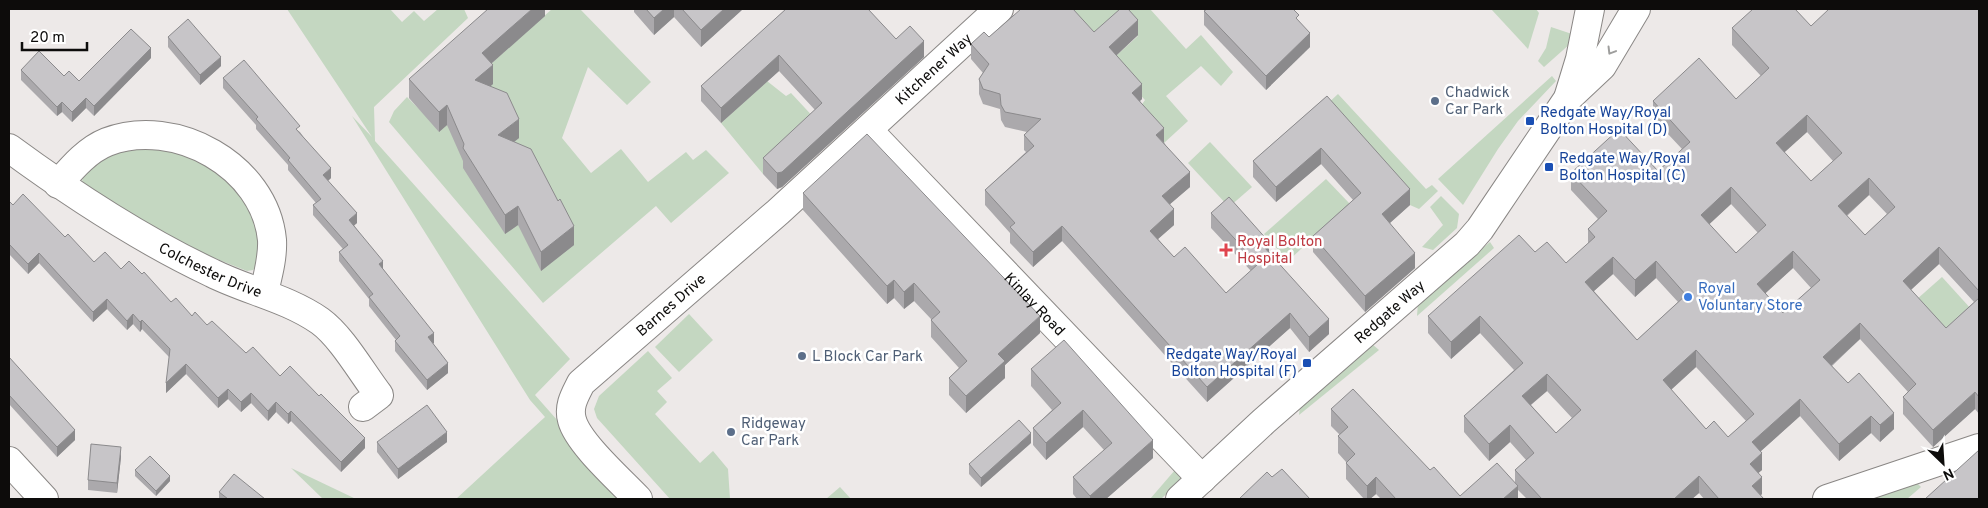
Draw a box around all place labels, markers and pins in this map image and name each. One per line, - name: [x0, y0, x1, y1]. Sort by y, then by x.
- place label: Chadwick Car Park: [1445, 84, 1510, 120]
- marker: Chadwick Car Park: [1429, 95, 1441, 107]
- place label: Redgate Way/Royal Bolton Hospital (D): [1540, 104, 1671, 140]
- marker: Redgate Way/Royal Bolton Hospital (D): [1524, 115, 1536, 127]
- place label: Redgate Way/Royal Bolton Hospital (C): [1559, 150, 1690, 186]
- marker: Redgate Way/Royal Bolton Hospital (C): [1543, 161, 1555, 173]
- place label: Royal Bolton Hospital: [1237, 233, 1322, 269]
- marker: Royal Bolton Hospital: [1219, 243, 1233, 257]
- place label: Royal Voluntary Store: [1698, 280, 1803, 316]
- marker: Royal Voluntary Store: [1682, 291, 1694, 303]
- place label: Redgate Way/Royal Bolton Hospital (F): [1166, 346, 1297, 382]
- place label: L Block Car Park: [812, 348, 923, 367]
- marker: L Block Car Park: [796, 350, 808, 362]
- marker: Redgate Way/Royal Bolton Hospital (F): [1301, 357, 1313, 369]
- place label: Ridgeway Car Park: [741, 415, 806, 451]
- marker: Ridgeway Car Park: [725, 426, 737, 438]

